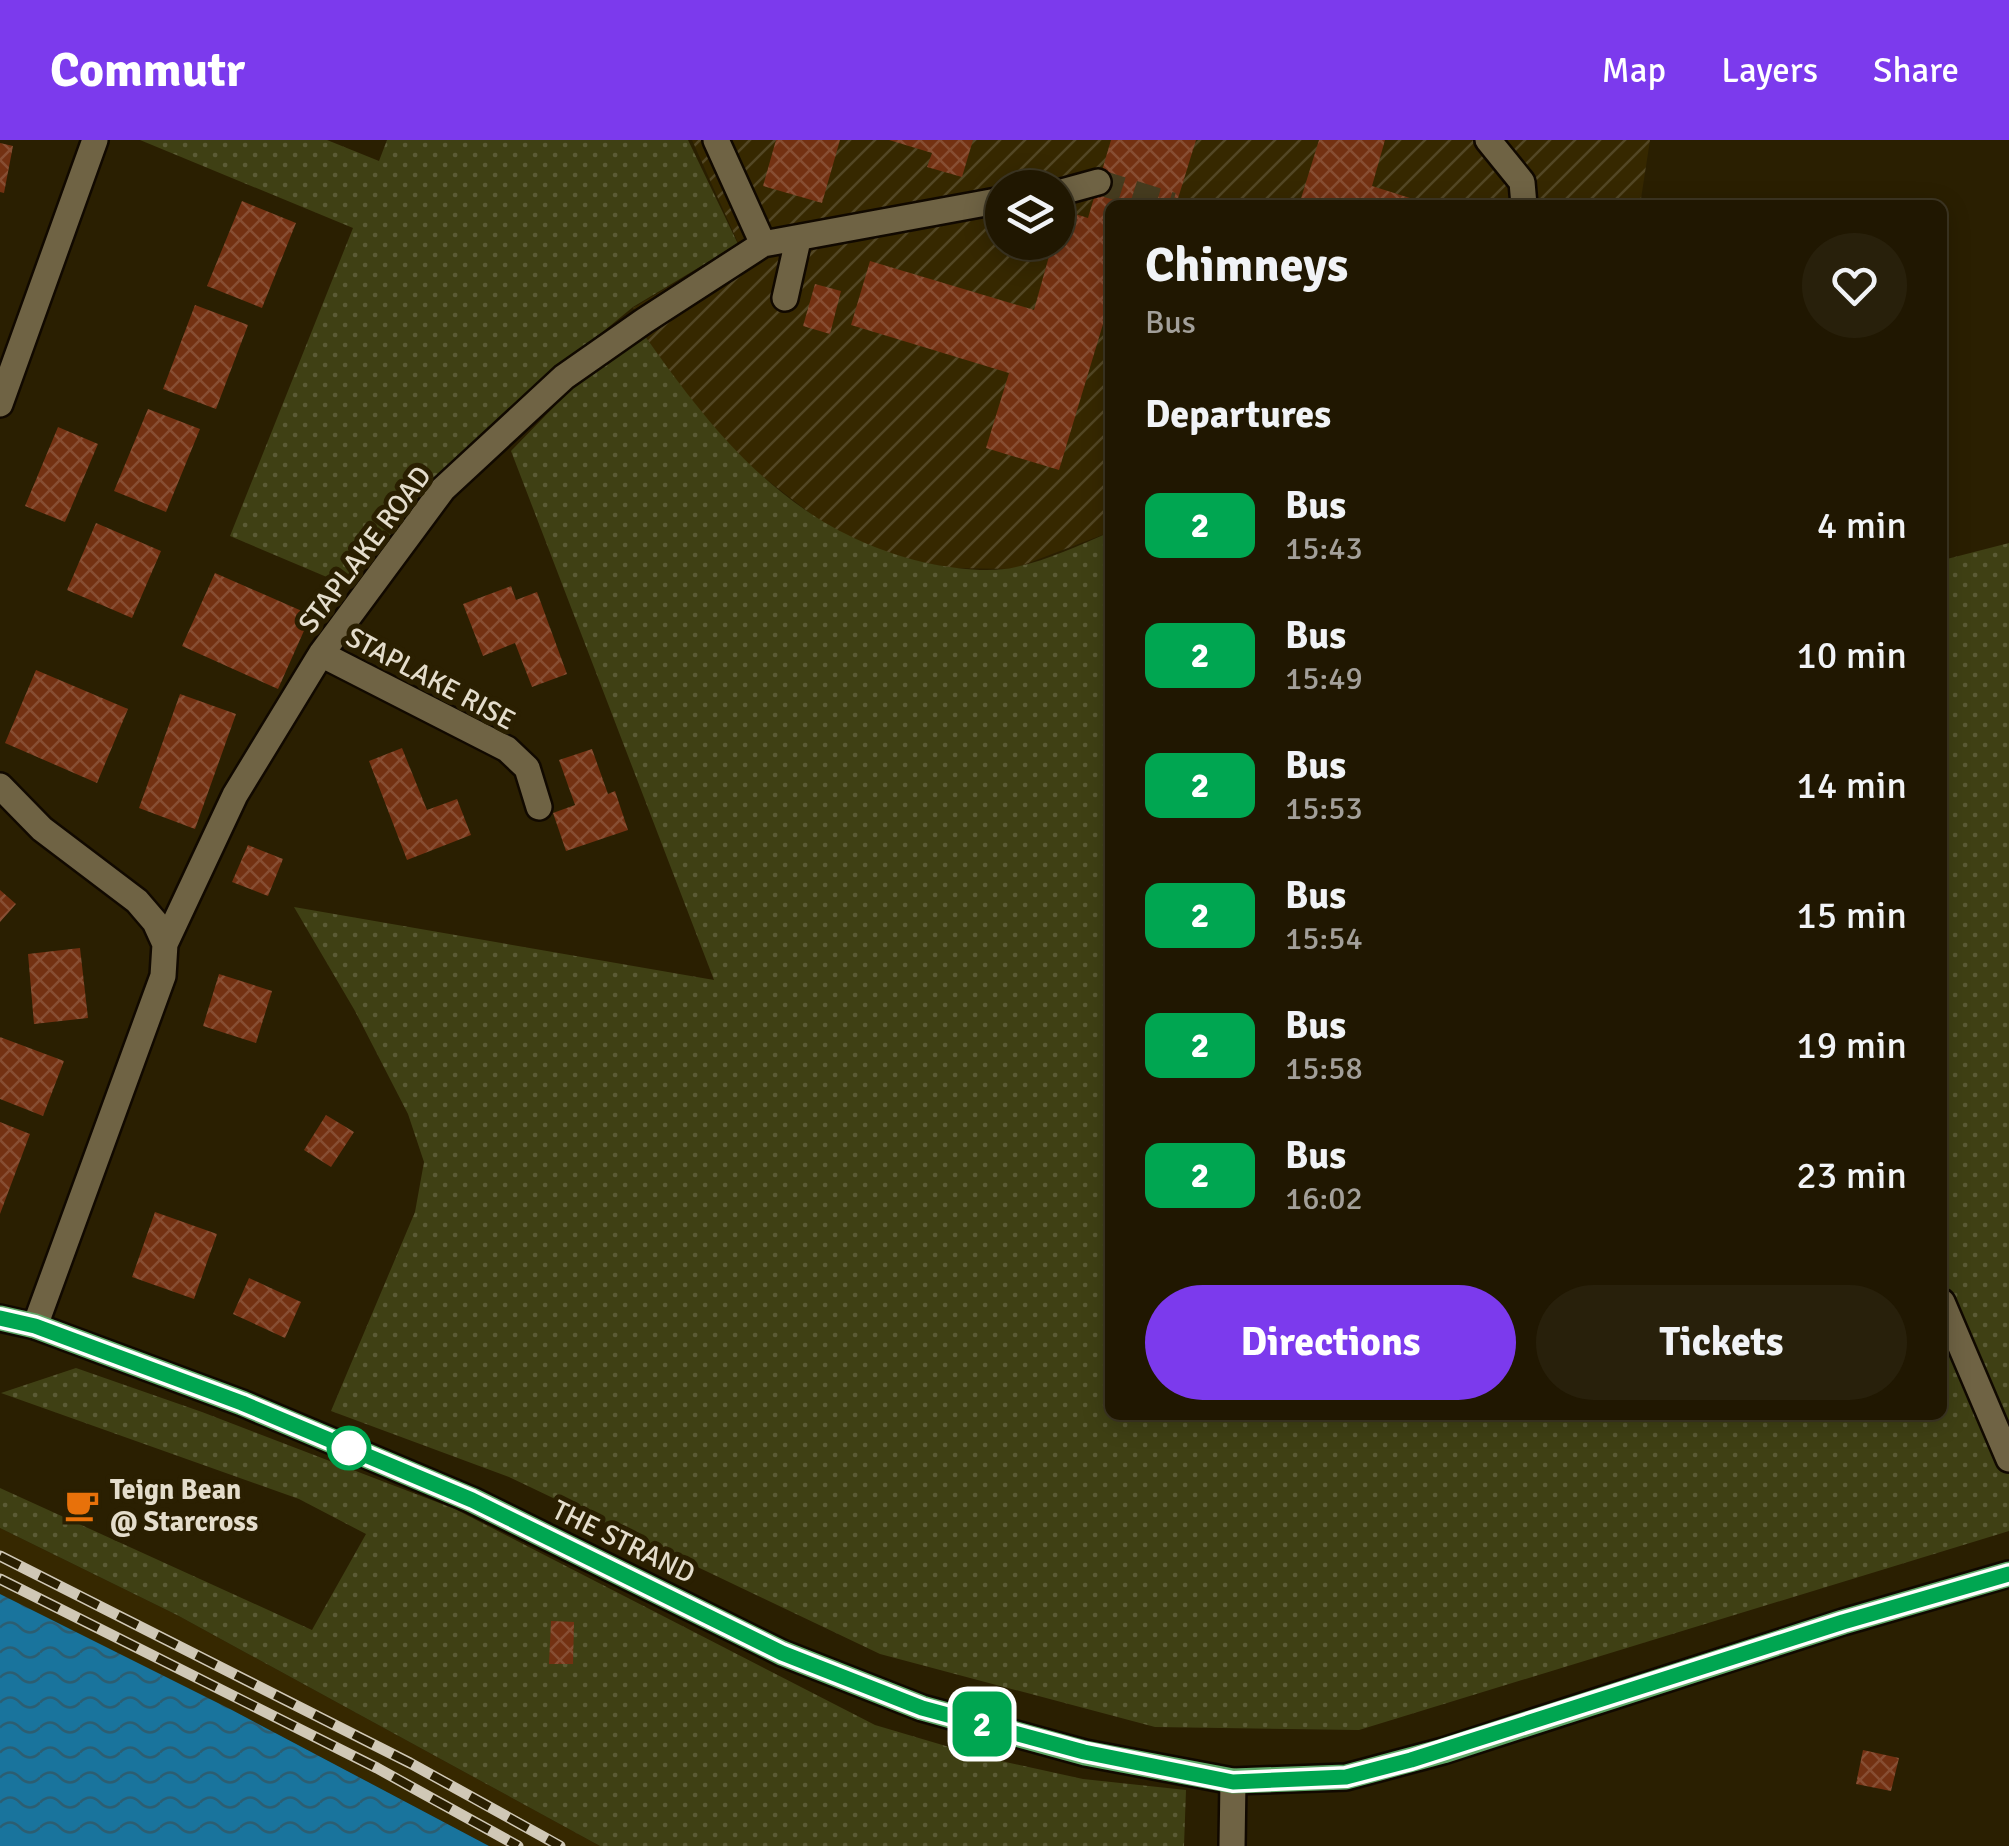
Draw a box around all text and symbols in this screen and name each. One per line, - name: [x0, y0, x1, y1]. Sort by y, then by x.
- text: Commutr: [50, 41, 245, 100]
- text: Map: [1602, 49, 1666, 92]
- text: Layers: [1721, 49, 1818, 92]
- text: Share: [1873, 49, 1959, 92]
- map controls: [985, 170, 1075, 260]
- button: layers: [985, 170, 1075, 260]
- button: heart: [1802, 233, 1907, 338]
- text: Chimneys: [1145, 236, 1348, 295]
- text: Bus: [1145, 303, 1196, 342]
- text: Departures: [1145, 391, 1331, 438]
- street label: STAPLAKE ROAD: [291, 460, 438, 640]
- text: Bus: [1285, 482, 1346, 529]
- text: 4 min: [1817, 502, 1907, 549]
- text: 2: [1191, 504, 1209, 547]
- text: 15:43: [1285, 529, 1363, 568]
- text: Bus: [1285, 612, 1346, 659]
- street label: STAPLAKE RISE: [340, 620, 521, 738]
- text: 10 min: [1796, 632, 1907, 679]
- text: 2: [1191, 634, 1209, 677]
- text: 15:49: [1285, 659, 1363, 698]
- text: Bus: [1285, 742, 1346, 789]
- text: 14 min: [1796, 762, 1907, 809]
- text: 2: [1191, 764, 1209, 807]
- text: 15:53: [1285, 789, 1363, 828]
- text: Bus: [1285, 872, 1346, 919]
- text: 15 min: [1796, 892, 1907, 939]
- text: 2: [1191, 894, 1209, 937]
- text: 15:54: [1285, 919, 1363, 958]
- text: Bus: [1285, 1002, 1346, 1049]
- text: 19 min: [1796, 1022, 1907, 1069]
- text: 2: [1191, 1024, 1209, 1067]
- text: 15:58: [1285, 1049, 1363, 1088]
- text: Bus: [1285, 1132, 1346, 1179]
- text: 23 min: [1796, 1152, 1907, 1199]
- text: 2: [1191, 1154, 1209, 1197]
- text: 16:02: [1285, 1179, 1363, 1218]
- button: Directions: [1145, 1285, 1516, 1400]
- button: Tickets: [1536, 1285, 1907, 1400]
- unlabelled marker: [328, 1427, 370, 1469]
- place label: Teign Bean @ Starcross: [110, 1473, 258, 1539]
- cafe icon: Teign Bean @ Starcross: [63, 1486, 101, 1524]
- street label: THE STRAND: [547, 1493, 700, 1591]
- line badge: 2: [950, 1692, 1014, 1756]
- text: 2: [973, 1703, 991, 1746]

